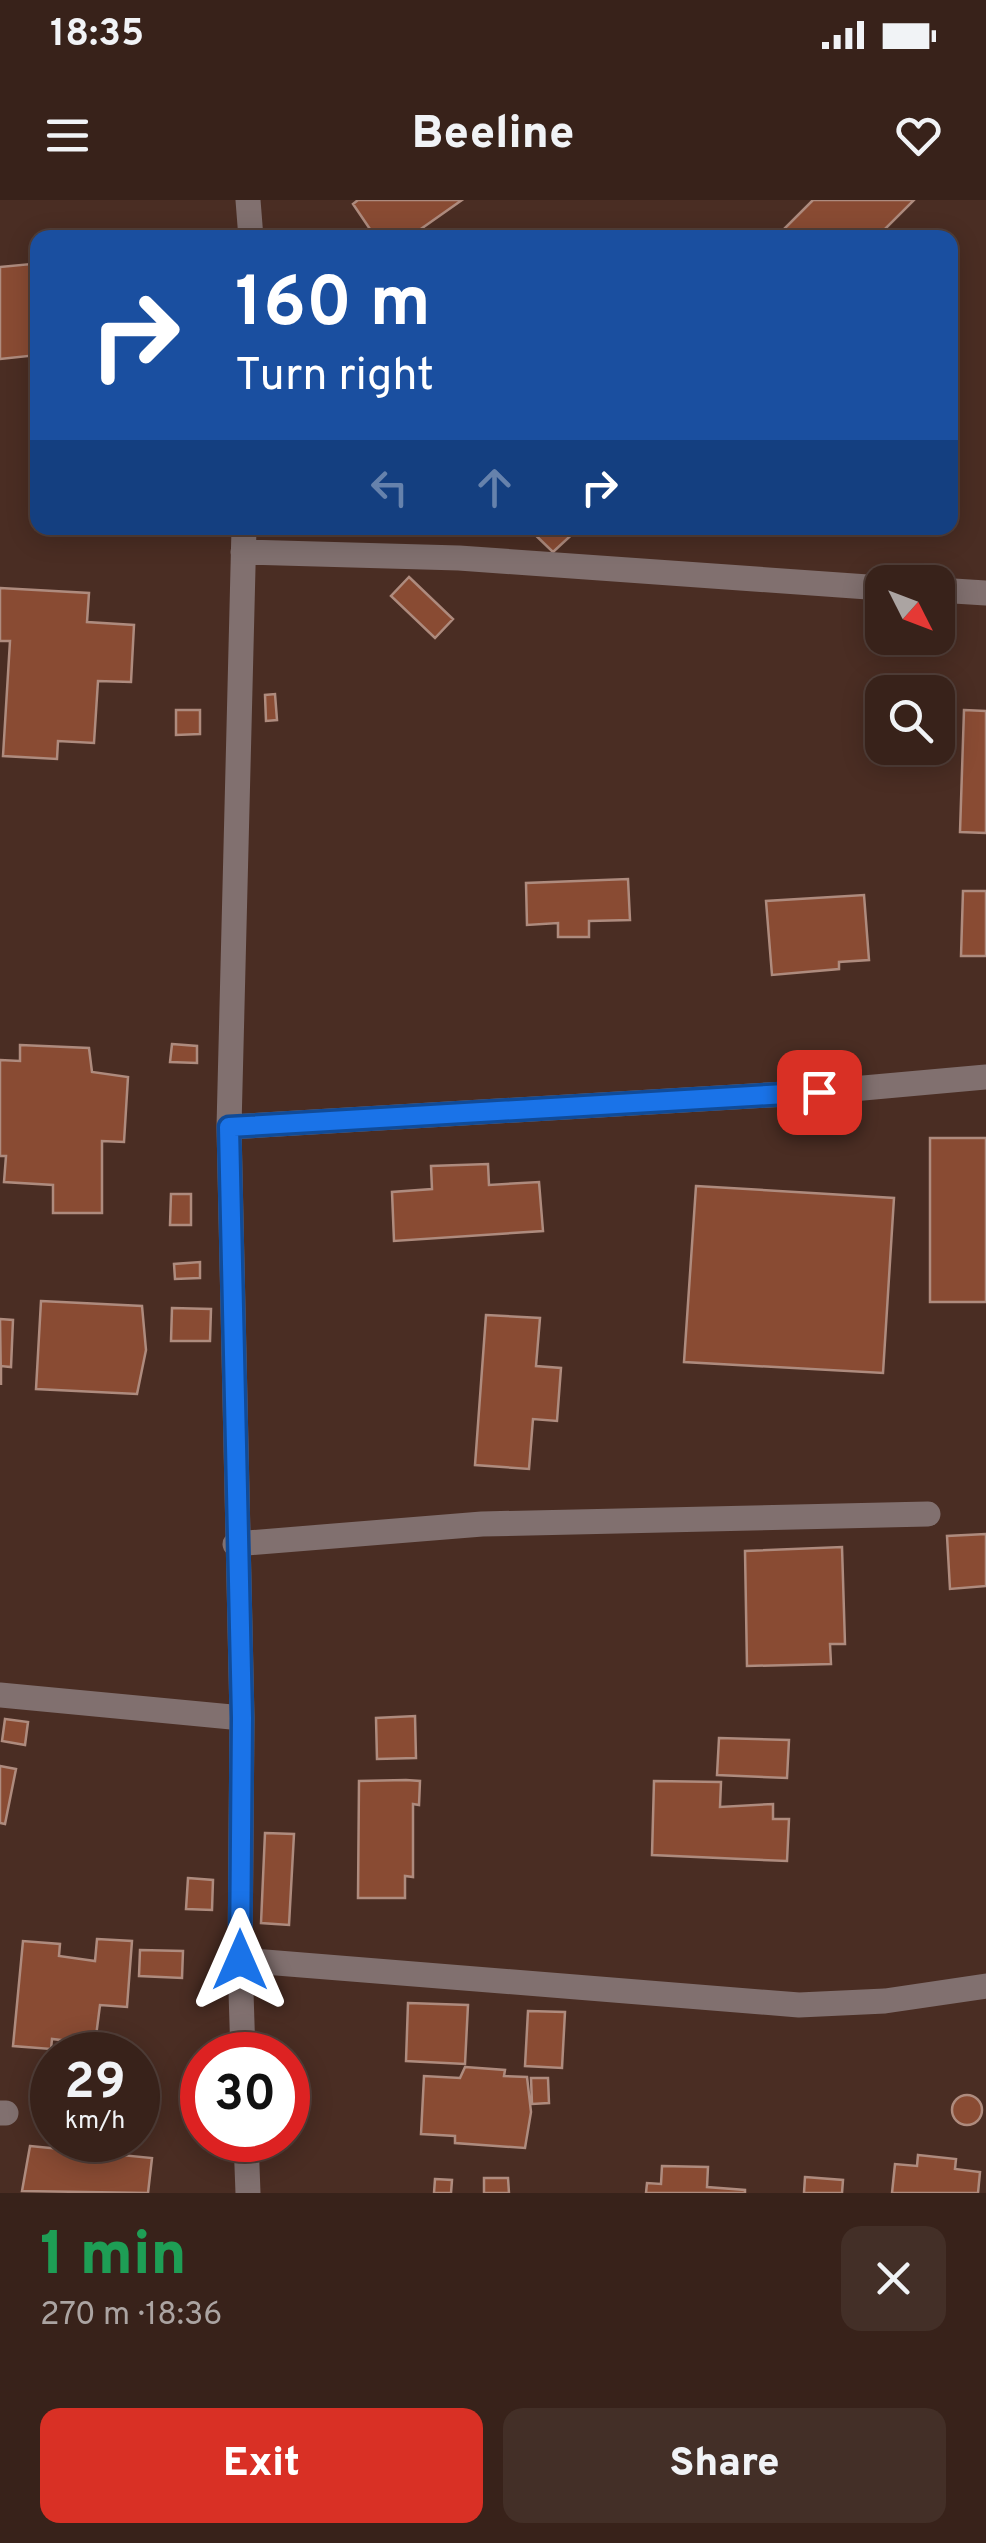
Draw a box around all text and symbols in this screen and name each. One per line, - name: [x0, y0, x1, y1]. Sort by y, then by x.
- text: 18:35: [50, 11, 144, 60]
- text: Beeline: [412, 107, 574, 164]
- icon: menu: [40, 108, 95, 163]
- icon: heart: [891, 108, 946, 163]
- text: 160 m: [235, 262, 431, 351]
- icon: right: [70, 270, 200, 400]
- text: Turn right: [235, 349, 434, 406]
- icon: left: [362, 460, 417, 515]
- icon: ahead: [467, 460, 522, 515]
- icon: right: [572, 460, 627, 515]
- north arrow: [865, 565, 955, 655]
- map controls: [865, 565, 955, 765]
- button: search: [865, 675, 955, 765]
- pin: [777, 1050, 862, 1135]
- icon: arrive: [792, 1065, 847, 1120]
- position arrow: [188, 1908, 292, 2012]
- speed limit sign: 30: [180, 2032, 310, 2162]
- text: 29: [64, 2053, 126, 2116]
- text: km/h: [65, 2106, 125, 2138]
- text: 1 min: [40, 2220, 187, 2296]
- button: close: [841, 2226, 946, 2331]
- text: 270 m · 18:36: [40, 2296, 222, 2336]
- button: Exit: [40, 2408, 483, 2523]
- button: Share: [503, 2408, 946, 2523]

